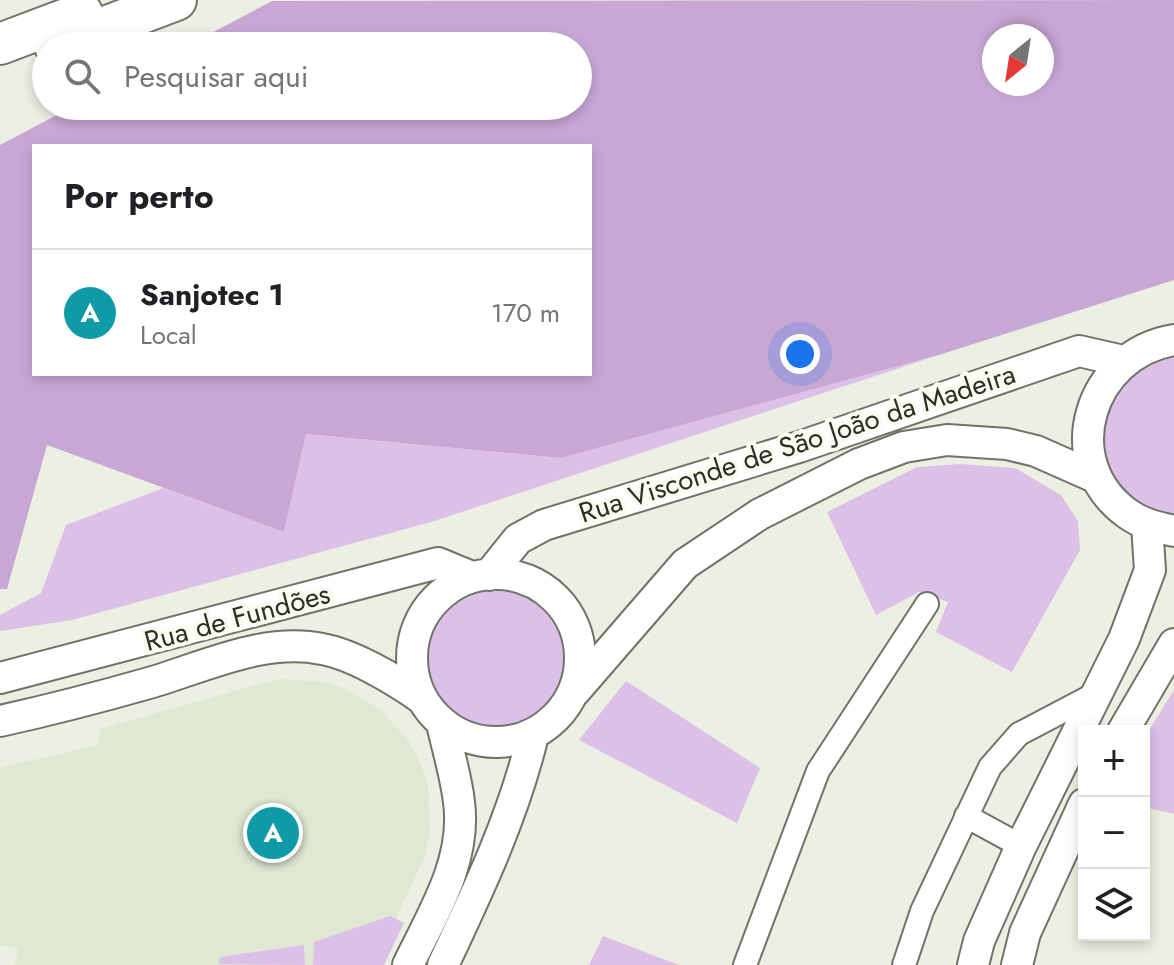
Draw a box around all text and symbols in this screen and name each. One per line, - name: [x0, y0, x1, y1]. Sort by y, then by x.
- north arrow: [982, 24, 1054, 96]
- search box: [32, 32, 592, 120]
- icon: search: [60, 54, 104, 98]
- text: Pesquisar aqui: [124, 55, 309, 98]
- text: Por perto: [64, 172, 214, 221]
- text: Sanjotec 1: [140, 273, 284, 316]
- text: A: [80, 294, 100, 332]
- text: 170 m: [491, 294, 560, 332]
- text: Local: [140, 316, 197, 354]
- your location: [780, 334, 820, 374]
- street label: Rua Visconde de São João da Madeira: [574, 353, 1021, 534]
- street label: Rua de Fundões: [140, 573, 335, 662]
- map controls: [1078, 725, 1150, 941]
- button: +: [1078, 725, 1150, 797]
- button: −: [1078, 797, 1150, 869]
- pin: A: [247, 803, 299, 863]
- button: layers: [1078, 869, 1150, 941]

